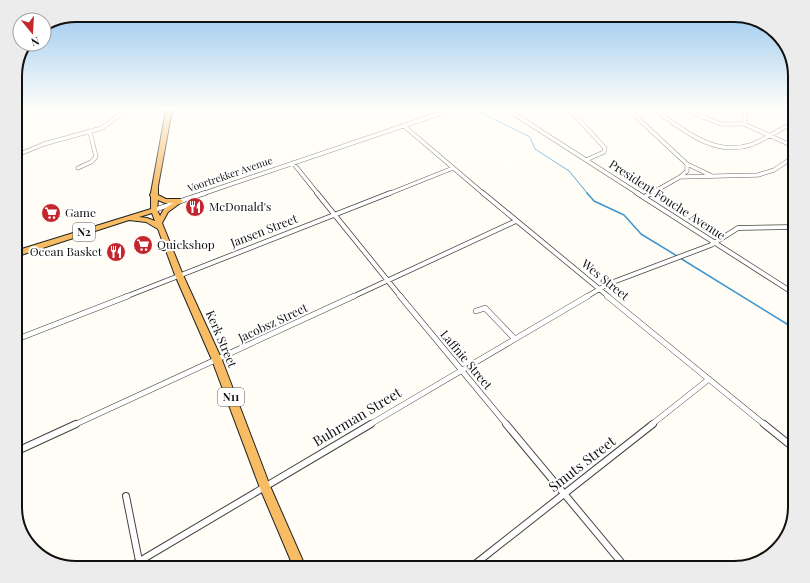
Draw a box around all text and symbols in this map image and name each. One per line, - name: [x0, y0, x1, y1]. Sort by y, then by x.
- north arrow: [12, 12, 52, 52]
- text: N: [29, 34, 41, 50]
- street label: Voortrekker Avenue: [185, 153, 274, 195]
- street label: President Fouche Avenue: [606, 156, 729, 243]
- restaurant icon: McDonald's: [184, 196, 206, 218]
- place label: McDonald's: [209, 198, 271, 214]
- supermarket icon: Game: [40, 202, 62, 224]
- place label: Game: [65, 204, 96, 220]
- street label: Jansen Street: [227, 210, 300, 251]
- road number: N2: [73, 223, 95, 241]
- supermarket icon: Quickshop: [132, 234, 154, 256]
- place label: Quickshop: [157, 236, 215, 252]
- restaurant icon: Ocean Basket: [105, 241, 127, 263]
- place label: Ocean Basket: [30, 243, 103, 259]
- street label: Wes Street: [578, 255, 633, 304]
- street label: Jacobsz Street: [234, 299, 311, 346]
- street label: Kerk Street: [203, 308, 241, 370]
- street label: Laffnie Street: [437, 326, 497, 393]
- street label: Buhrman Street: [309, 382, 405, 451]
- road number: N11: [218, 388, 244, 406]
- street label: Smuts Street: [544, 431, 620, 496]

